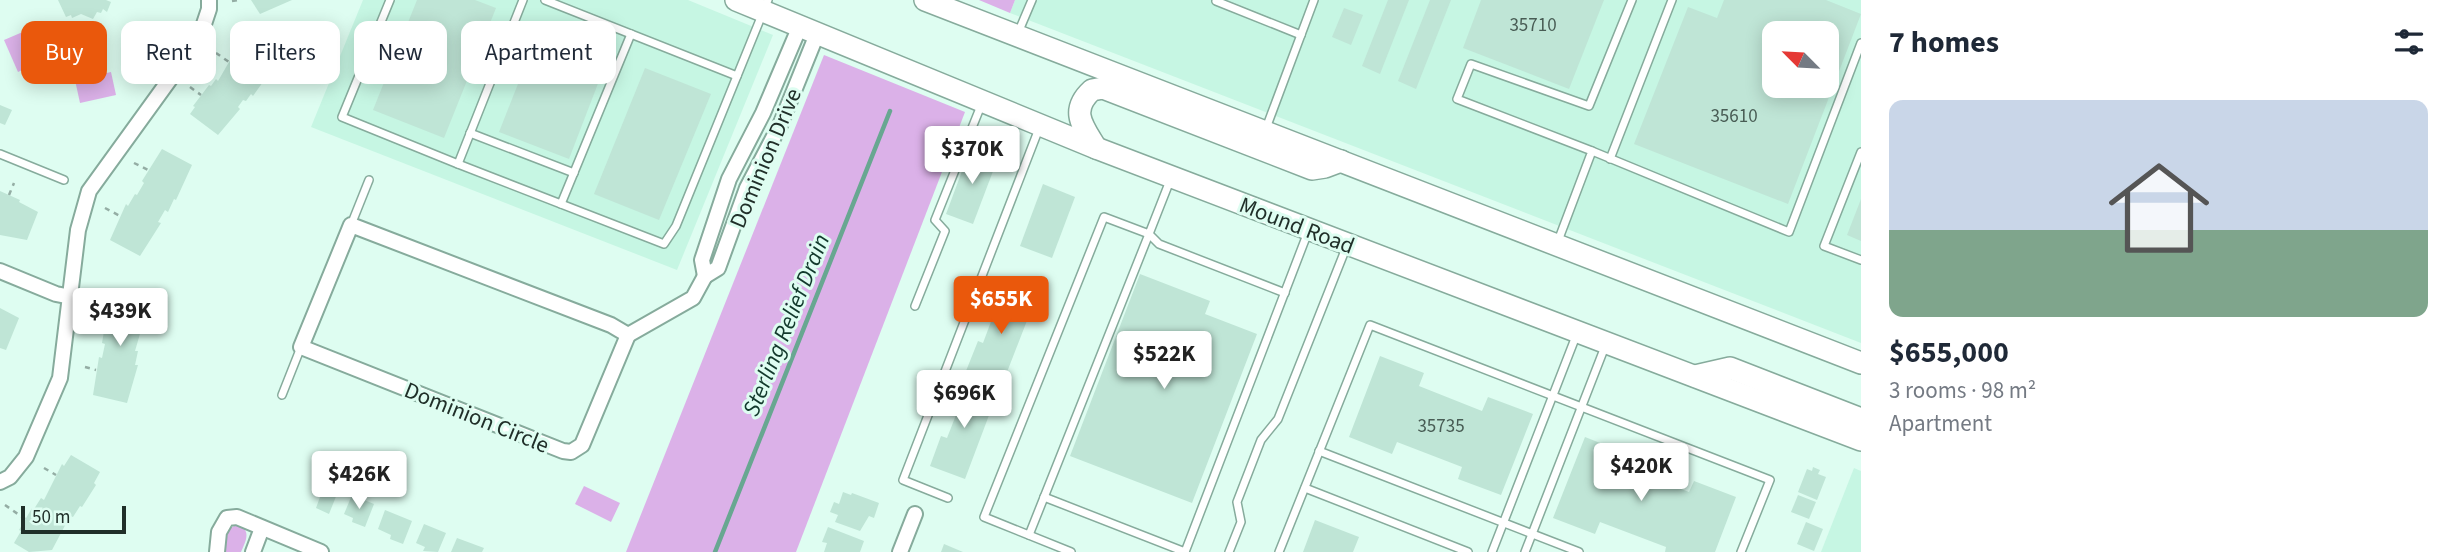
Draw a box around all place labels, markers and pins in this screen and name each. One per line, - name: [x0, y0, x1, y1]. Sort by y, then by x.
- pin: $370K: [923, 127, 1021, 186]
- pin: $655K: [952, 276, 1050, 336]
- pin: $439K: [71, 288, 169, 348]
- pin: $522K: [1115, 332, 1213, 391]
- pin: $696K: [915, 370, 1013, 430]
- pin: $420K: [1592, 444, 1690, 503]
- pin: $426K: [310, 452, 408, 511]

